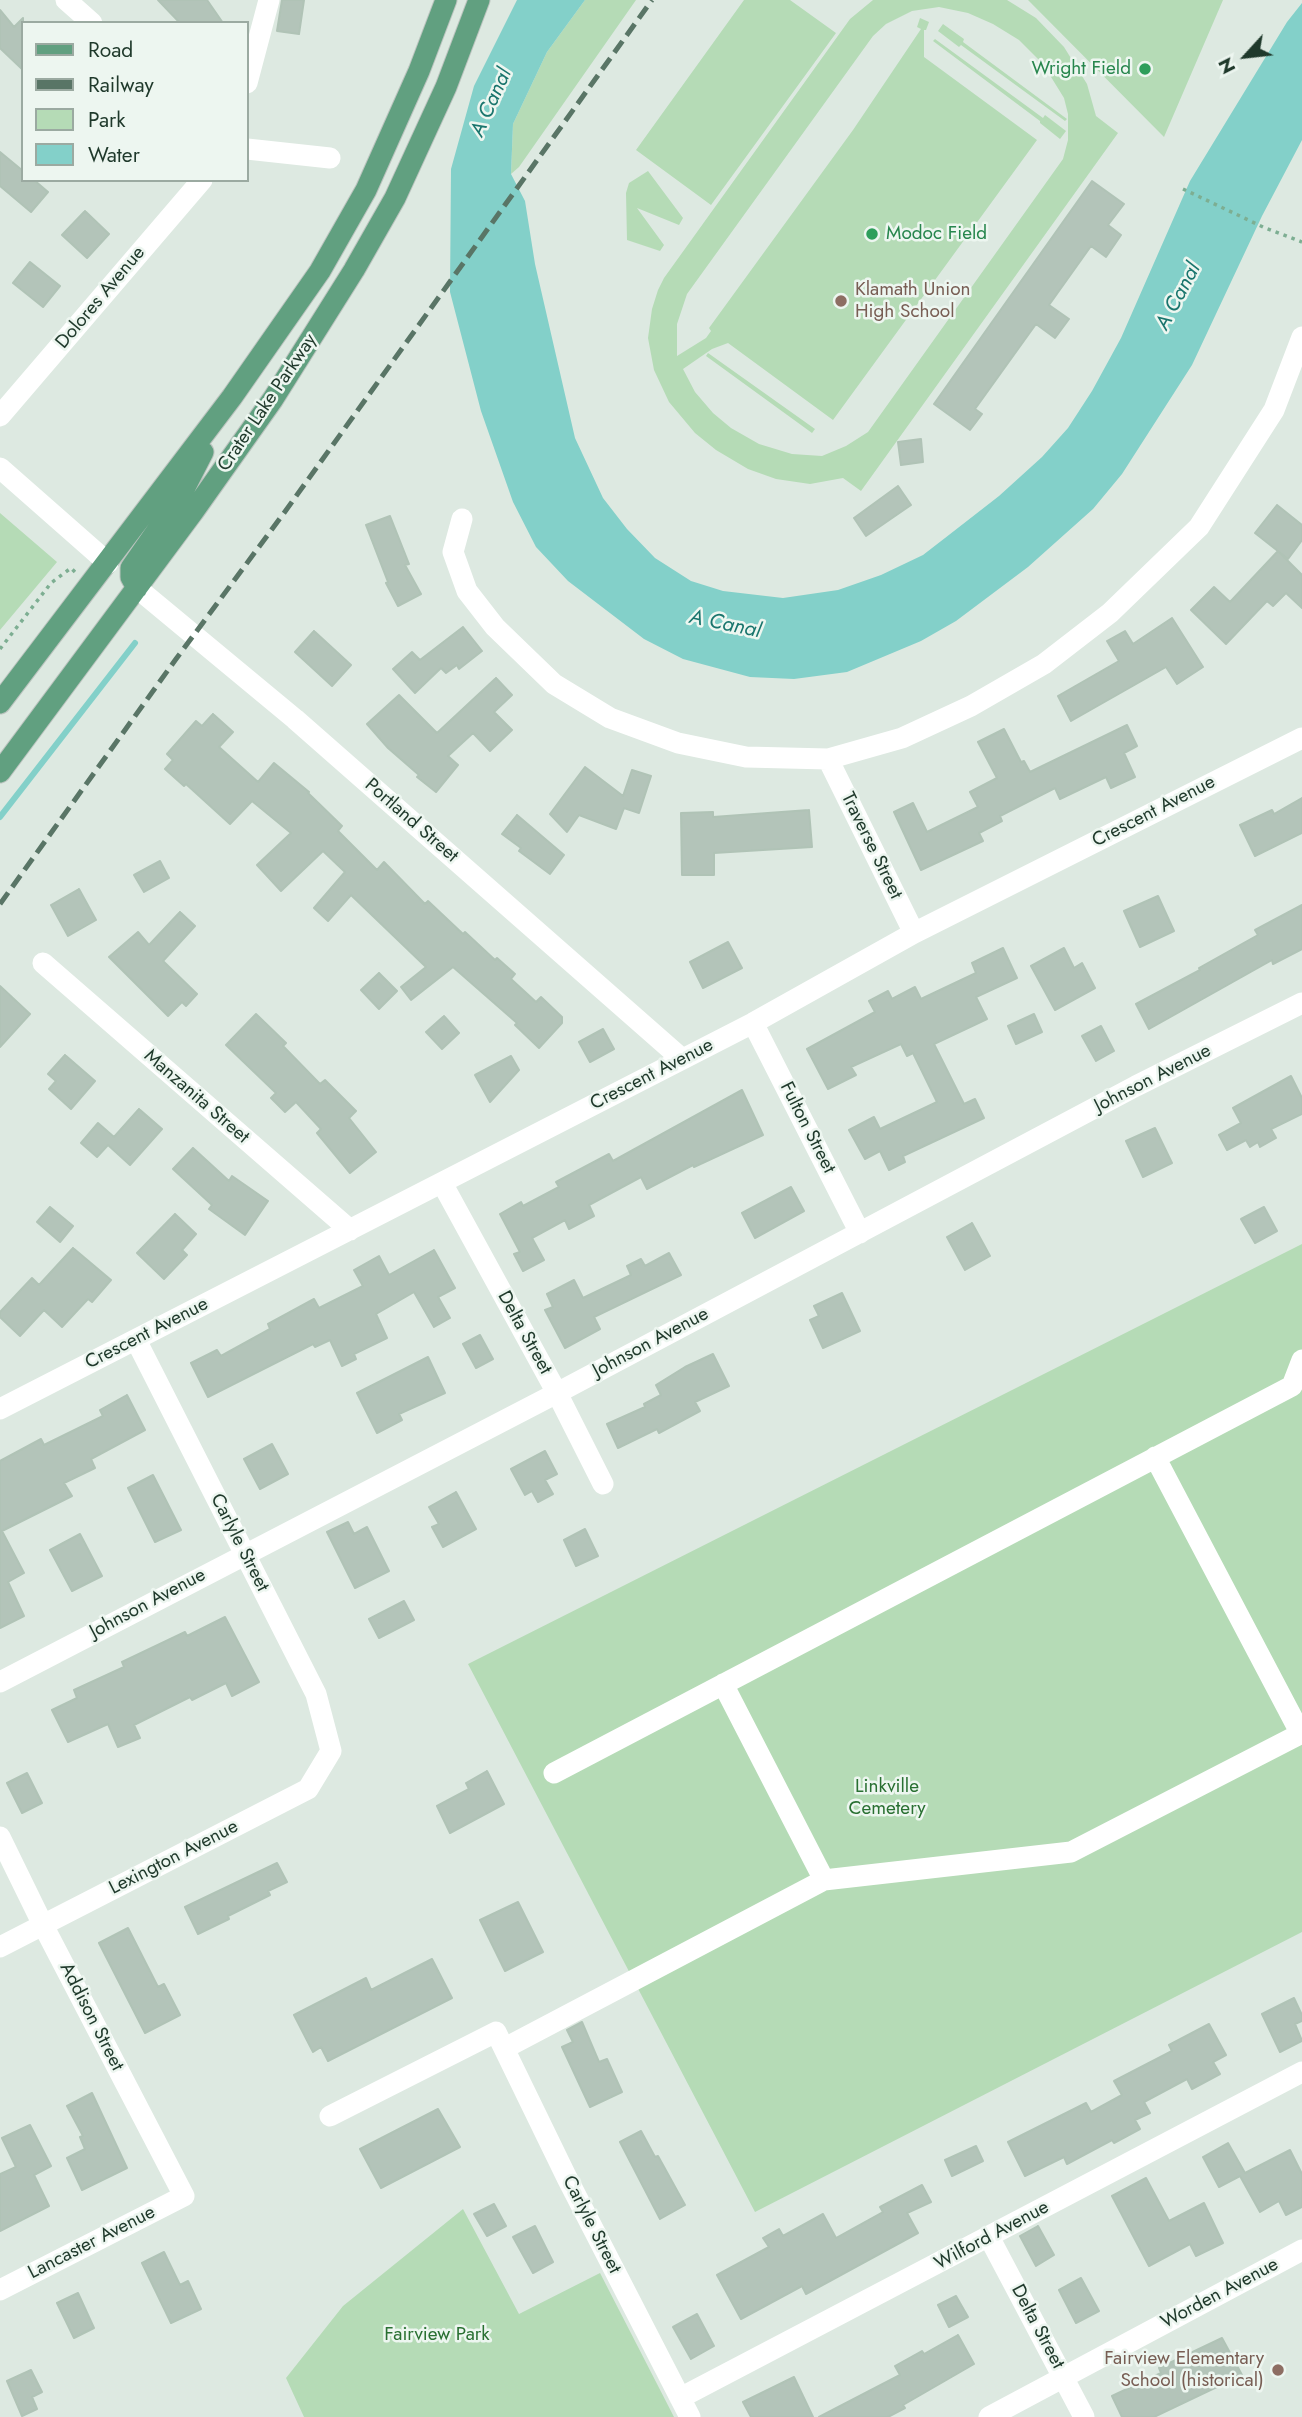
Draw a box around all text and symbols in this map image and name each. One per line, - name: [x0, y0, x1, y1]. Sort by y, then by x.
- legend: [21, 21, 248, 182]
- north arrow: [1211, 21, 1281, 91]
- text: Road: [88, 35, 133, 65]
- text: N: [1211, 53, 1242, 79]
- place label: Wright Field: [1032, 58, 1131, 80]
- marker: Wright Field: [1137, 61, 1153, 77]
- water label: A Canal: [466, 65, 518, 141]
- text: Railway: [88, 70, 154, 100]
- text: Park: [88, 105, 125, 135]
- text: Water: [88, 140, 140, 170]
- place label: Modoc Field: [886, 223, 987, 245]
- marker: Modoc Field: [864, 226, 880, 242]
- street label: Dolores Avenue: [52, 242, 150, 354]
- water label: A Canal: [1151, 259, 1207, 335]
- place label: Klamath Union High School: [855, 279, 971, 323]
- marker: Klamath Union High School: [833, 293, 849, 309]
- street label: Crater Lake Parkway: [214, 330, 322, 476]
- water label: A Canal: [687, 605, 763, 645]
- street label: Crescent Avenue: [1089, 771, 1219, 853]
- street label: Portland Street: [360, 774, 462, 868]
- street label: Traverse Street: [835, 789, 907, 903]
- street label: Crescent Avenue: [587, 1034, 717, 1116]
- street label: Johnson Avenue: [1091, 1040, 1215, 1118]
- street label: Manzanita Street: [139, 1045, 253, 1149]
- street label: Fulton Street: [774, 1079, 840, 1177]
- street label: Delta Street: [492, 1287, 556, 1379]
- street label: Crescent Avenue: [82, 1293, 212, 1375]
- street label: Johnson Avenue: [589, 1303, 713, 1383]
- street label: Carlyle Street: [205, 1490, 273, 1596]
- street label: Johnson Avenue: [86, 1564, 210, 1644]
- park label: Linkville Cemetery: [848, 1776, 926, 1820]
- street label: Lexington Avenue: [106, 1816, 242, 1900]
- street label: Addison Street: [54, 1959, 128, 2075]
- street label: Carlyle Street: [557, 2172, 625, 2278]
- street label: Wilford Avenue: [931, 2196, 1053, 2276]
- street label: Lancaster Avenue: [25, 2201, 159, 2285]
- street label: Worden Avenue: [1157, 2253, 1283, 2335]
- street label: Delta Street: [1005, 2281, 1069, 2373]
- park label: Fairview Park: [384, 2324, 490, 2346]
- place label: Fairview Elementary School (historical): [1104, 2348, 1264, 2392]
- marker: Fairview Elementary School (historical): [1270, 2362, 1286, 2378]

